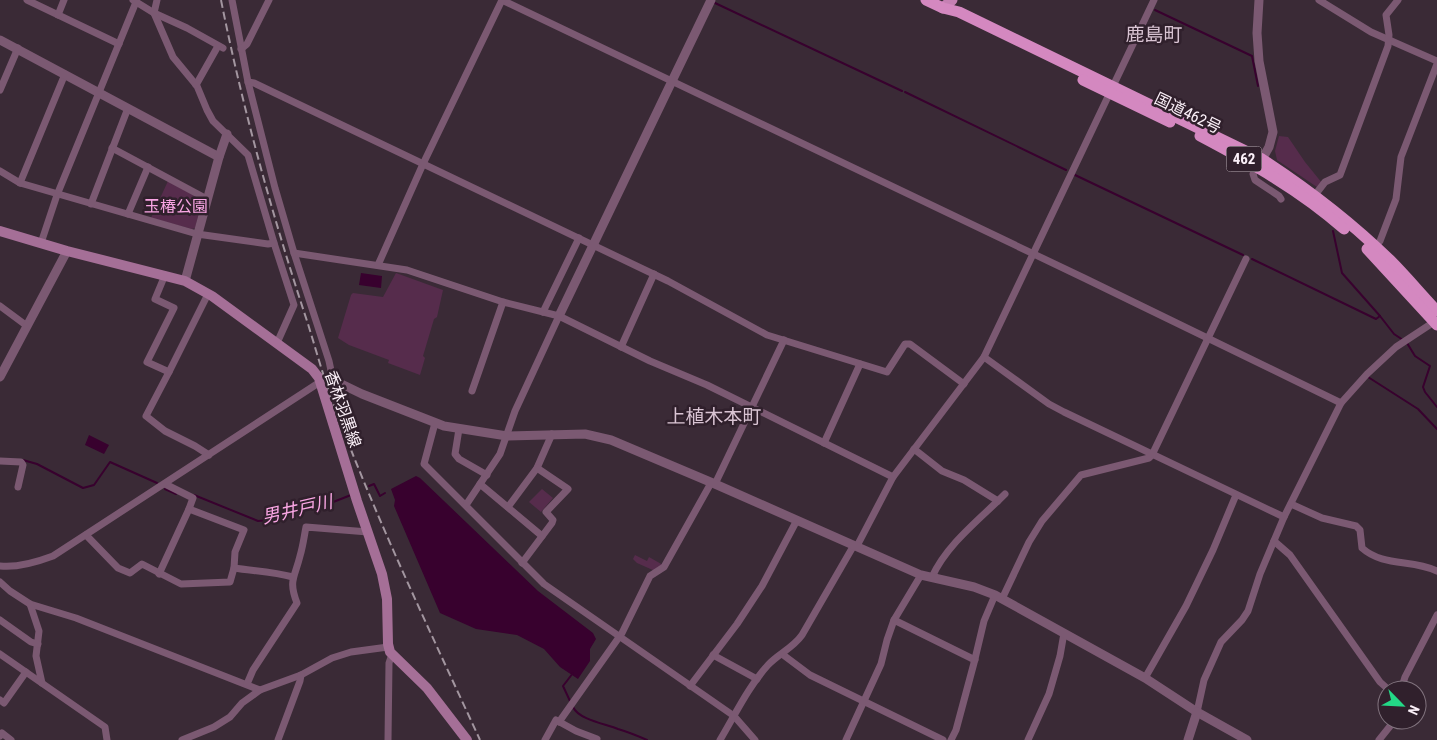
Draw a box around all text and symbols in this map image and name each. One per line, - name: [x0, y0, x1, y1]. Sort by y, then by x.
- district label: 鹿島町: [1125, 23, 1183, 46]
- street label: 国道462号: [1152, 89, 1224, 137]
- road number: 462: [1226, 146, 1262, 172]
- park label: 玉椿公園: [144, 197, 208, 216]
- street label: 香林羽黒線: [321, 368, 365, 450]
- district label: 上植木本町: [666, 405, 762, 428]
- water label: 男井戸川: [260, 490, 336, 527]
- north arrow: [1377, 680, 1427, 730]
- text: N: [1405, 703, 1423, 717]

